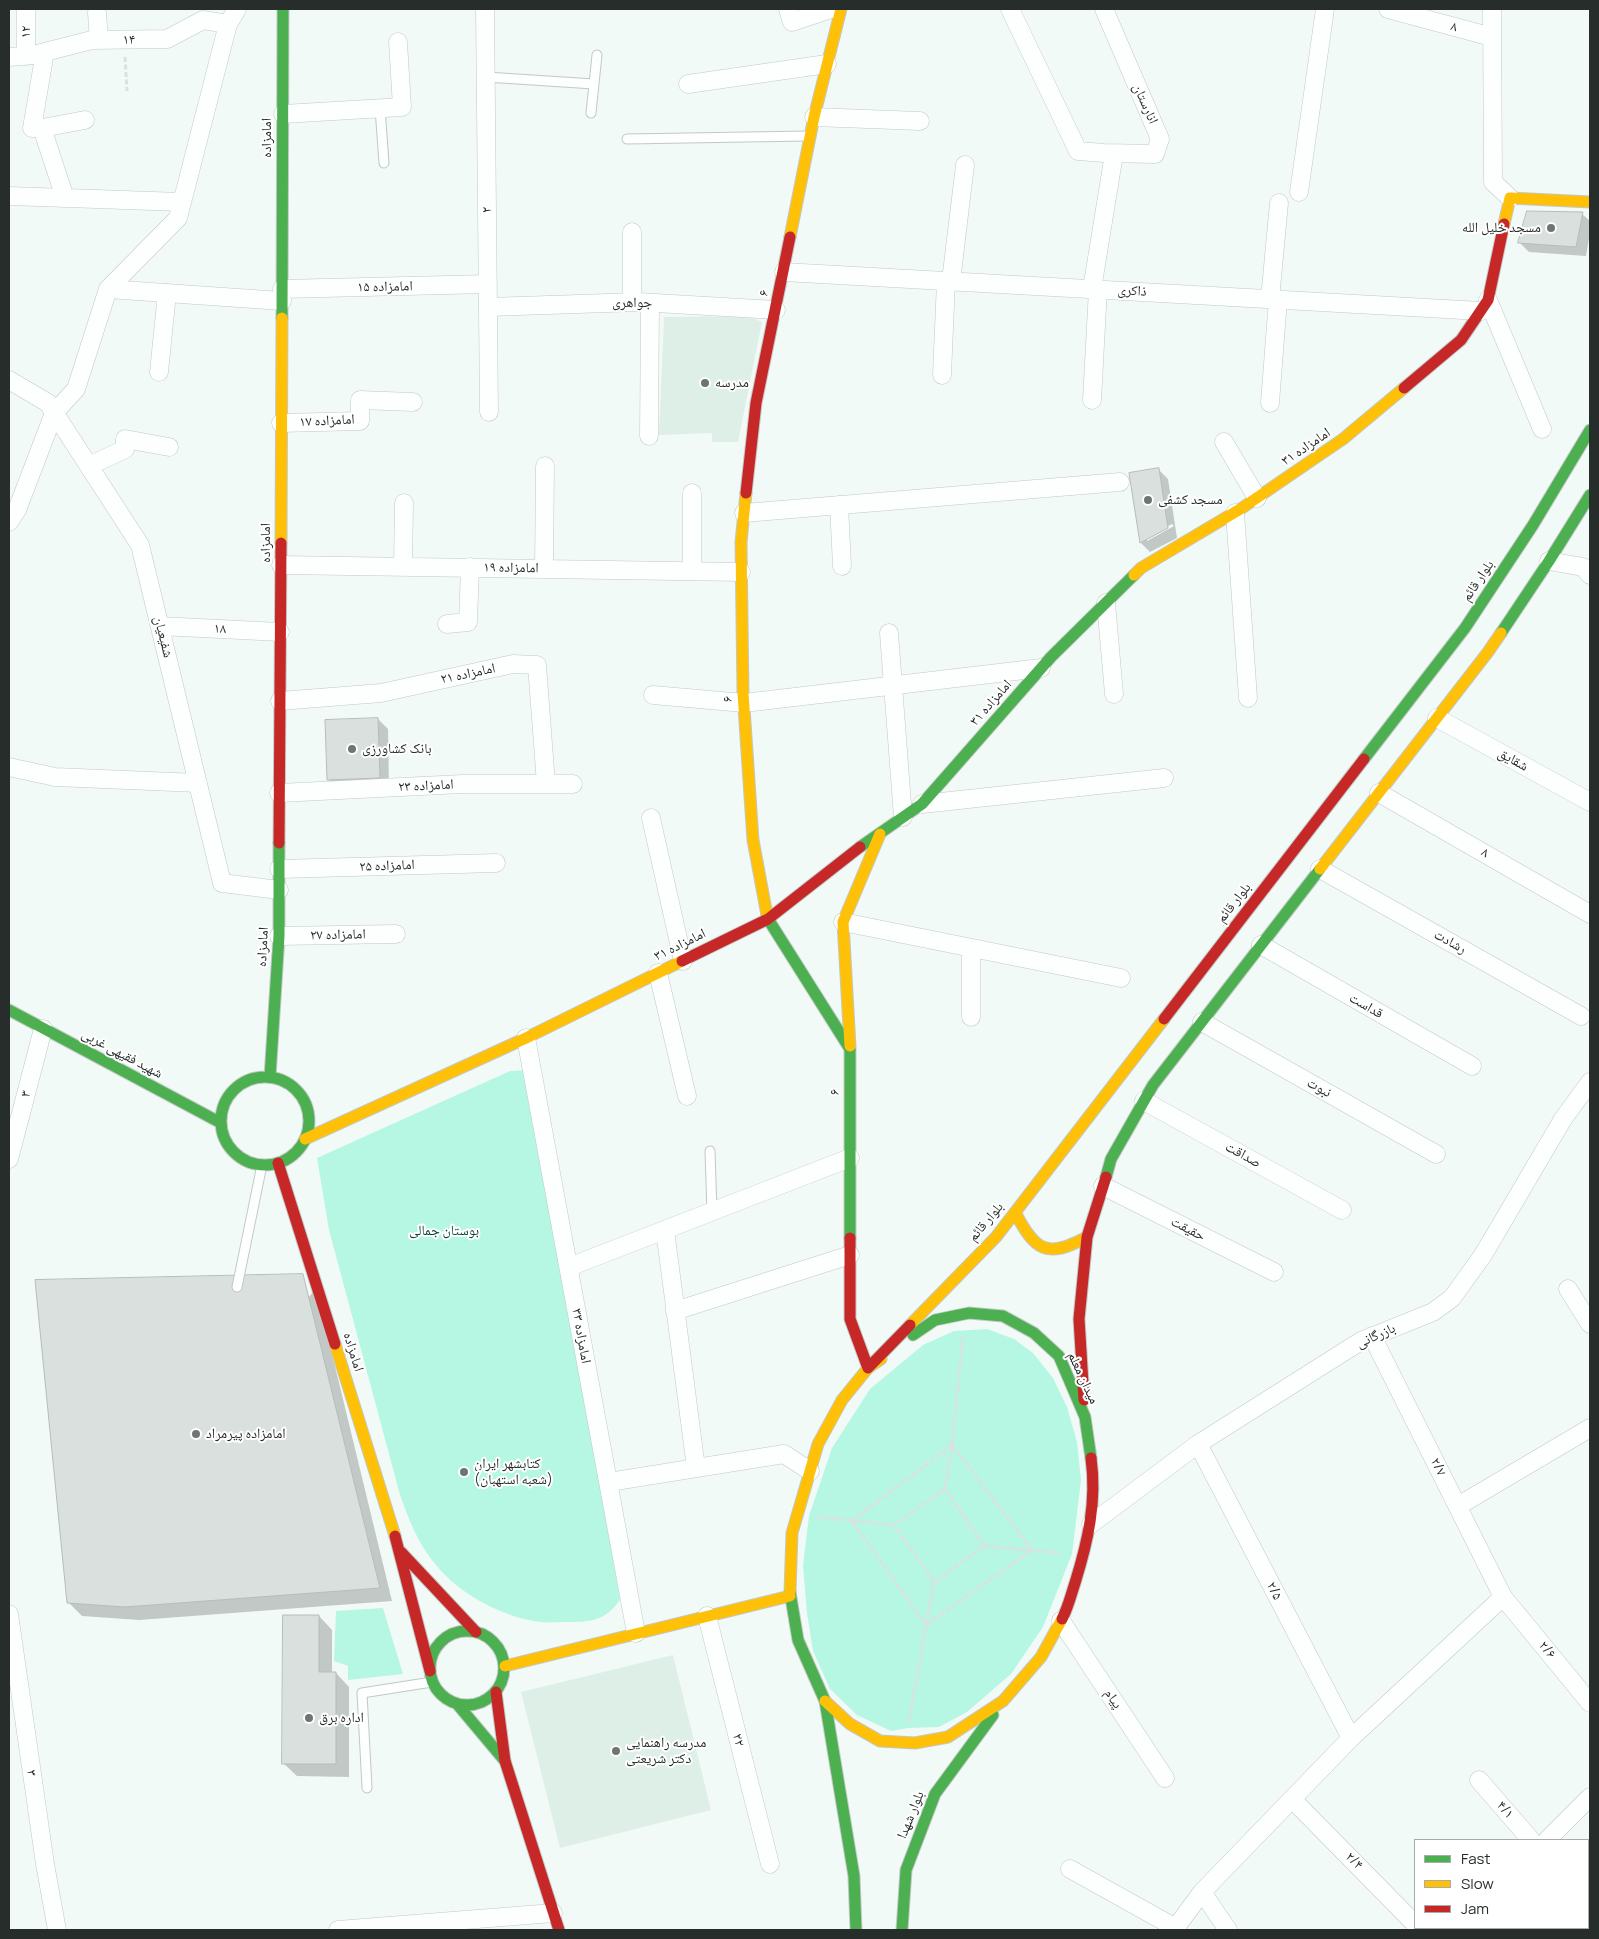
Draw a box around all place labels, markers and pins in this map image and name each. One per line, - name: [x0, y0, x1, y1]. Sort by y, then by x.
- place label: مسجد خلیل الله: [1462, 220, 1541, 236]
- marker: مسجد خلیل الله: [1545, 222, 1557, 234]
- place label: مدرسه: [715, 375, 749, 391]
- marker: مدرسه: [699, 377, 711, 389]
- place label: مسجد کشفی: [1158, 492, 1223, 508]
- marker: مسجد کشفی: [1142, 494, 1154, 506]
- place label: بانک کشاورزی: [362, 741, 432, 757]
- marker: بانک کشاورزی: [346, 743, 358, 755]
- place label: امامزاده پیرمراد: [206, 1426, 286, 1442]
- marker: امامزاده پیرمراد: [190, 1428, 202, 1440]
- place label: کتابشهر ایران (شعبه استهبان): [474, 1456, 553, 1488]
- marker: کتابشهر ایران (شعبه استهبان): [458, 1466, 470, 1478]
- place label: اداره برق: [319, 1710, 364, 1726]
- marker: اداره برق: [303, 1712, 315, 1724]
- place label: مدرسه راهنمایی دکتر شریعتی: [626, 1735, 706, 1768]
- marker: مدرسه راهنمایی دکتر شریعتی: [610, 1745, 622, 1757]

